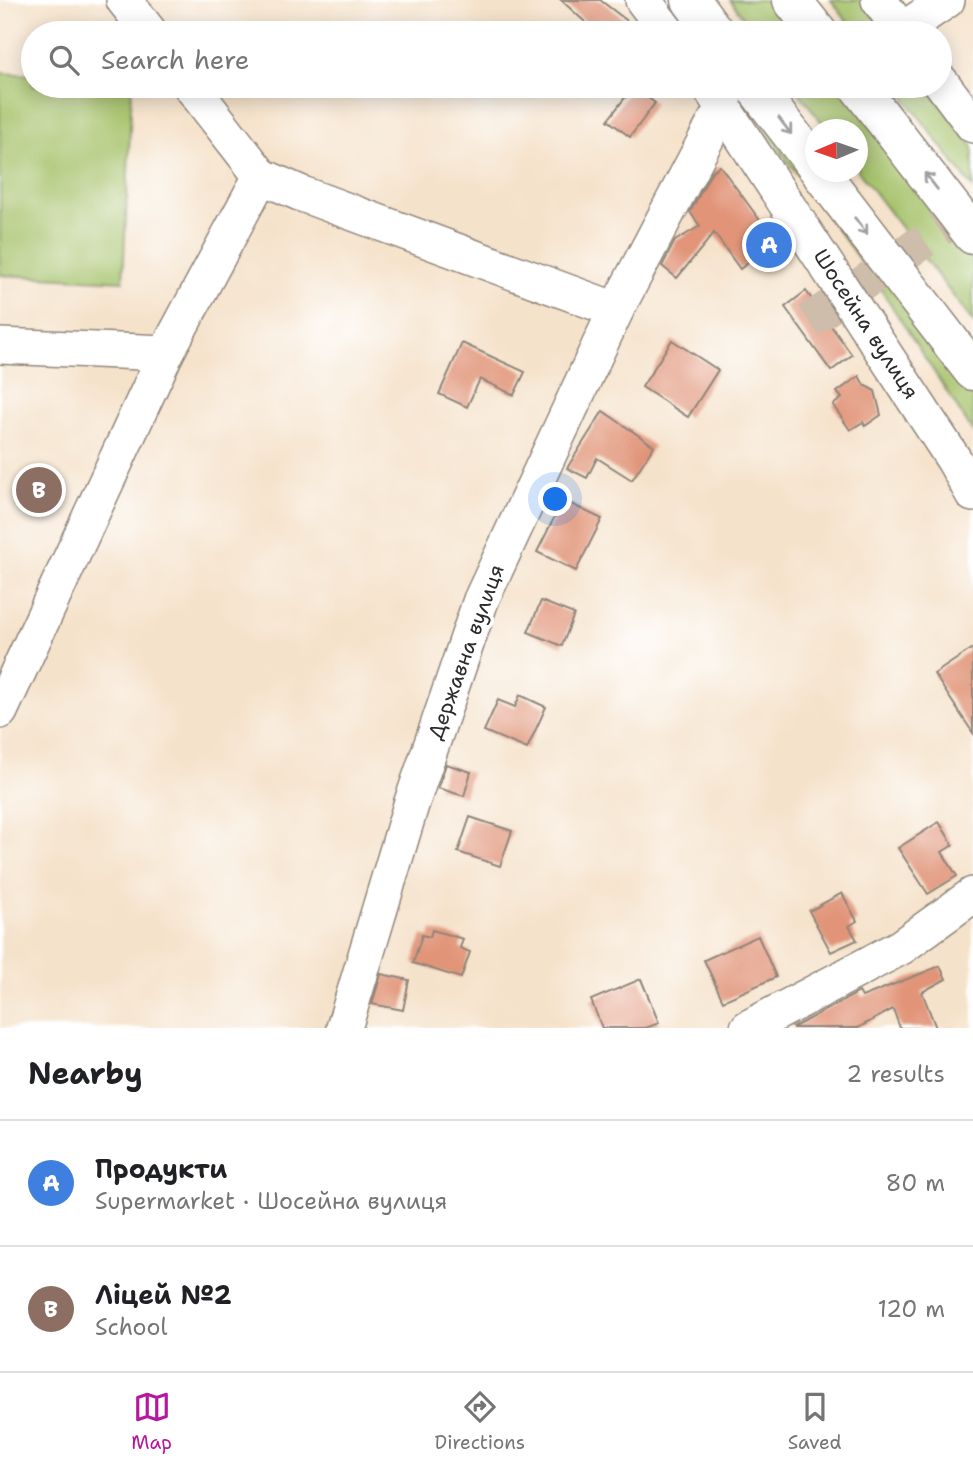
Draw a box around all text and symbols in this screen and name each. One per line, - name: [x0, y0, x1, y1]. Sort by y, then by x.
- search box: [21, 21, 952, 98]
- icon: search: [45, 41, 83, 79]
- text: Search here: [101, 42, 250, 77]
- one-way arrow: [777, 116, 792, 135]
- north arrow: [805, 119, 868, 182]
- one-way arrow: [924, 172, 939, 191]
- one-way arrow: [854, 216, 869, 234]
- pin: A: [746, 219, 792, 271]
- street label: Шосейна вулиця: [807, 244, 925, 404]
- pin: B: [16, 464, 62, 516]
- your location: [538, 482, 572, 516]
- street label: Державна вулиця: [421, 561, 511, 743]
- text: Nearby: [28, 1053, 143, 1094]
- text: 2 results: [846, 1059, 945, 1089]
- text: Продукти: [95, 1151, 227, 1186]
- text: A: [42, 1168, 60, 1198]
- text: 80 m: [886, 1168, 945, 1198]
- text: Supermarket · Шосейна вулиця: [95, 1186, 447, 1216]
- text: Ліцей №2: [95, 1277, 232, 1312]
- text: B: [44, 1294, 58, 1324]
- text: 120 m: [877, 1294, 945, 1324]
- text: School: [95, 1312, 167, 1342]
- tab: Map: [131, 1388, 172, 1455]
- tab: Directions: [435, 1388, 525, 1455]
- tab: Saved: [788, 1388, 842, 1455]

